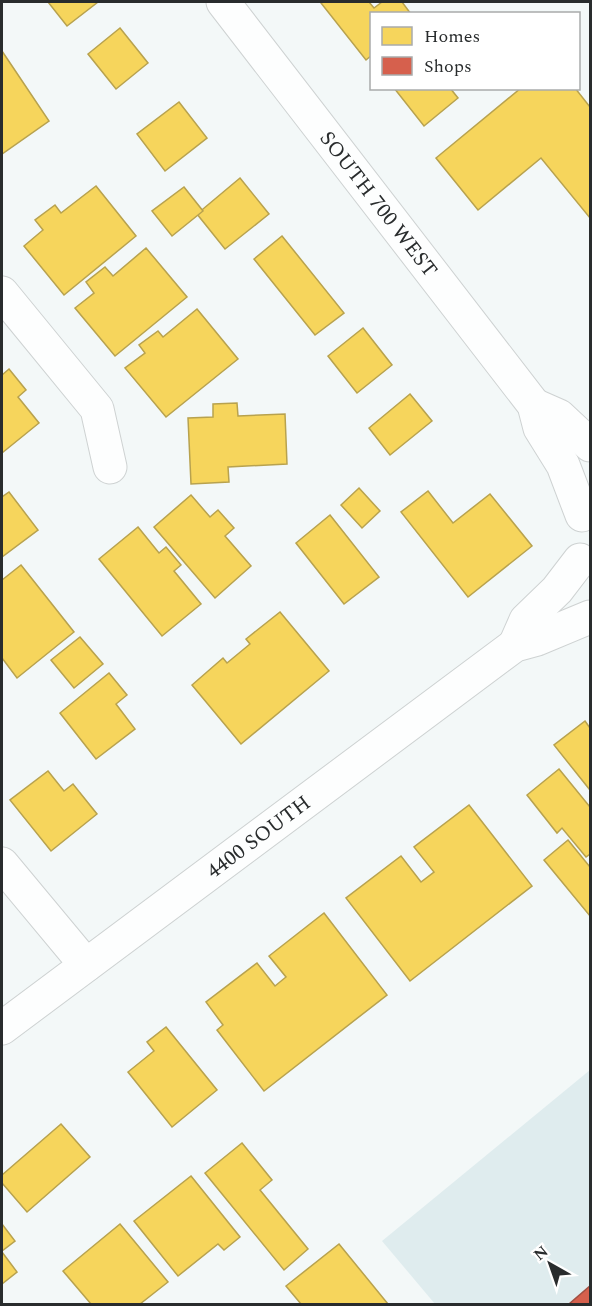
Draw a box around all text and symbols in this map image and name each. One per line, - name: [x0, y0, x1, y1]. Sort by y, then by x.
- legend: [370, 12, 580, 90]
- text: Homes: [424, 23, 480, 50]
- text: Shops: [424, 53, 472, 80]
- street label: SOUTH 700 WEST: [311, 124, 445, 285]
- street label: 4400 SOUTH: [200, 788, 318, 887]
- north arrow: [520, 1234, 580, 1294]
- text: N: [528, 1240, 554, 1267]

